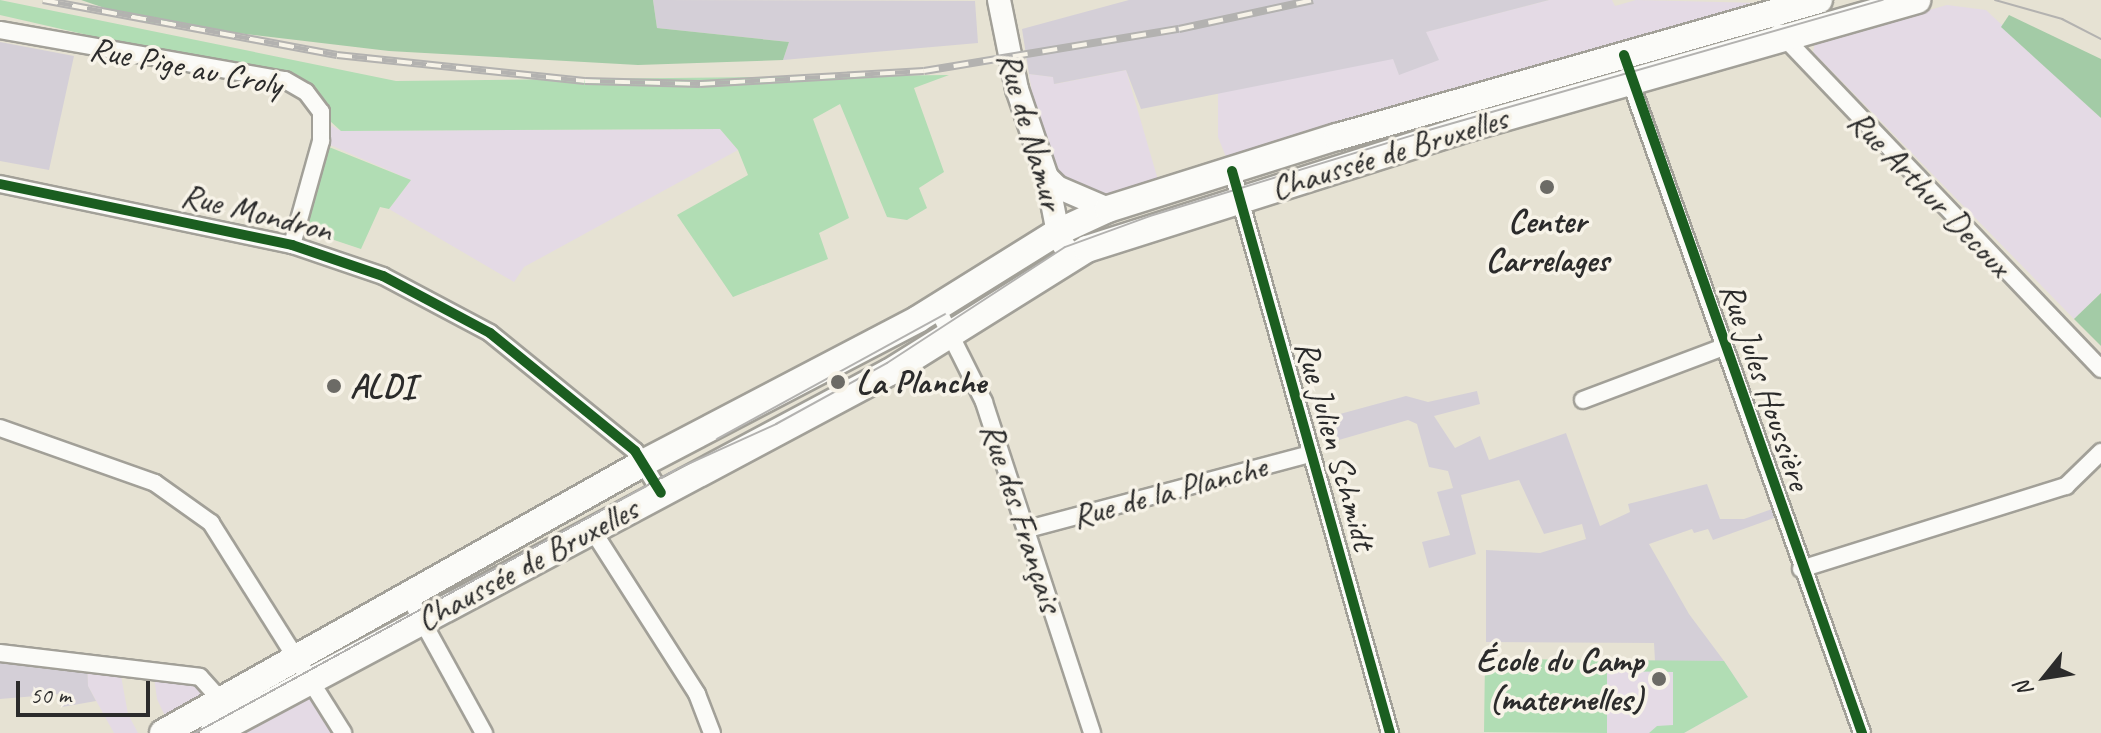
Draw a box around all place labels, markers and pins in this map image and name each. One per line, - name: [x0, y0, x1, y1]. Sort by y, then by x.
- marker: Center Carrelages: [1538, 178, 1556, 196]
- place label: Center Carrelages: [1485, 200, 1609, 280]
- place label: La Planche: [856, 362, 987, 402]
- place label: ALDI: [350, 366, 415, 406]
- marker: La Planche: [827, 371, 849, 393]
- marker: ALDI: [325, 377, 343, 395]
- place label: École du Camp (maternelles): [1476, 639, 1643, 718]
- marker: École du Camp (maternelles): [1650, 670, 1668, 688]

